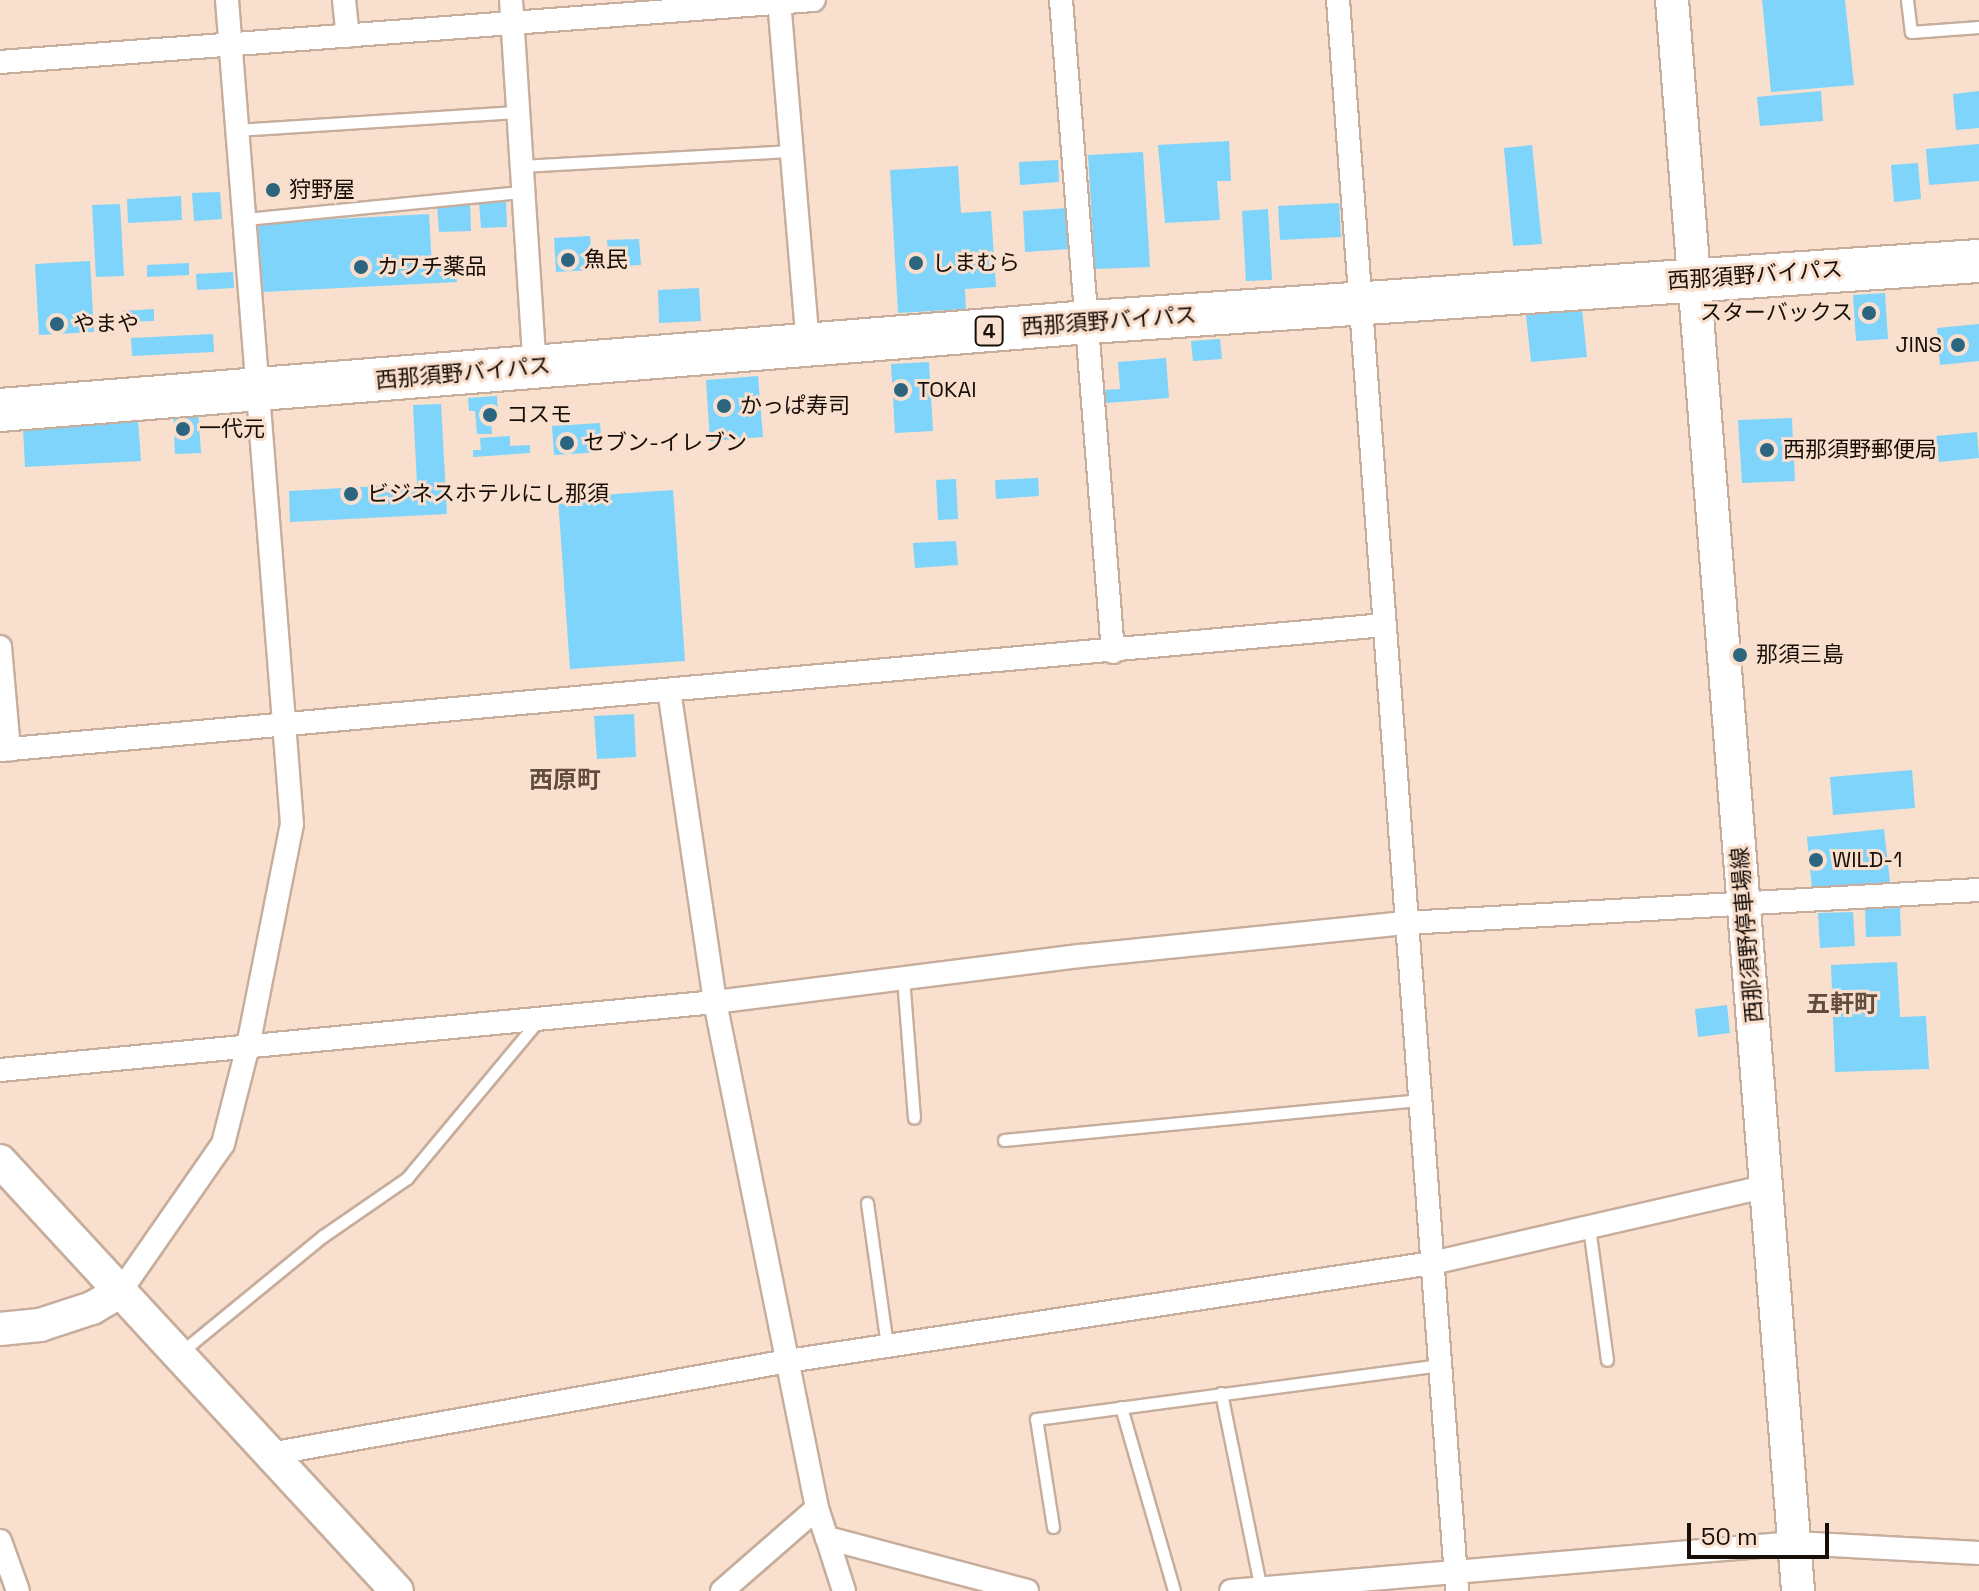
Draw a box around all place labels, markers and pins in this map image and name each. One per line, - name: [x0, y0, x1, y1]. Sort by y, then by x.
- place label: 狩野屋: [289, 177, 355, 203]
- marker: 狩野屋: [264, 181, 282, 199]
- place label: 魚民: [584, 247, 628, 273]
- place label: しまむら: [932, 250, 1020, 276]
- marker: 魚民: [559, 251, 577, 269]
- place label: カワチ薬品: [377, 254, 487, 280]
- marker: しまむら: [907, 254, 925, 272]
- marker: カワチ薬品: [352, 258, 370, 276]
- place label: スターバックス: [1699, 300, 1853, 326]
- marker: スターバックス: [1860, 304, 1878, 322]
- place label: やまや: [73, 311, 139, 337]
- marker: やまや: [48, 315, 66, 333]
- place label: JINS: [1895, 332, 1942, 358]
- marker: JINS: [1949, 336, 1967, 354]
- place label: TOKAI: [917, 377, 977, 403]
- marker: TOKAI: [892, 381, 910, 399]
- place label: かっぱ寿司: [740, 393, 850, 419]
- marker: かっぱ寿司: [715, 397, 733, 415]
- place label: コスモ: [506, 402, 572, 428]
- marker: コスモ: [481, 406, 499, 424]
- place label: 一代元: [199, 416, 265, 442]
- marker: 一代元: [174, 420, 192, 438]
- place label: セブン-イレブン: [583, 430, 747, 456]
- marker: セブン-イレブン: [558, 434, 576, 452]
- place label: 西那須野郵便局: [1783, 437, 1937, 463]
- marker: 西那須野郵便局: [1758, 441, 1776, 459]
- place label: ビジネスホテルにし那須: [367, 481, 609, 507]
- marker: ビジネスホテルにし那須: [342, 485, 360, 503]
- place label: 那須三島: [1756, 642, 1844, 668]
- marker: 那須三島: [1731, 646, 1749, 664]
- place label: WILD-1: [1832, 847, 1902, 873]
- marker: WILD-1: [1807, 851, 1825, 869]

